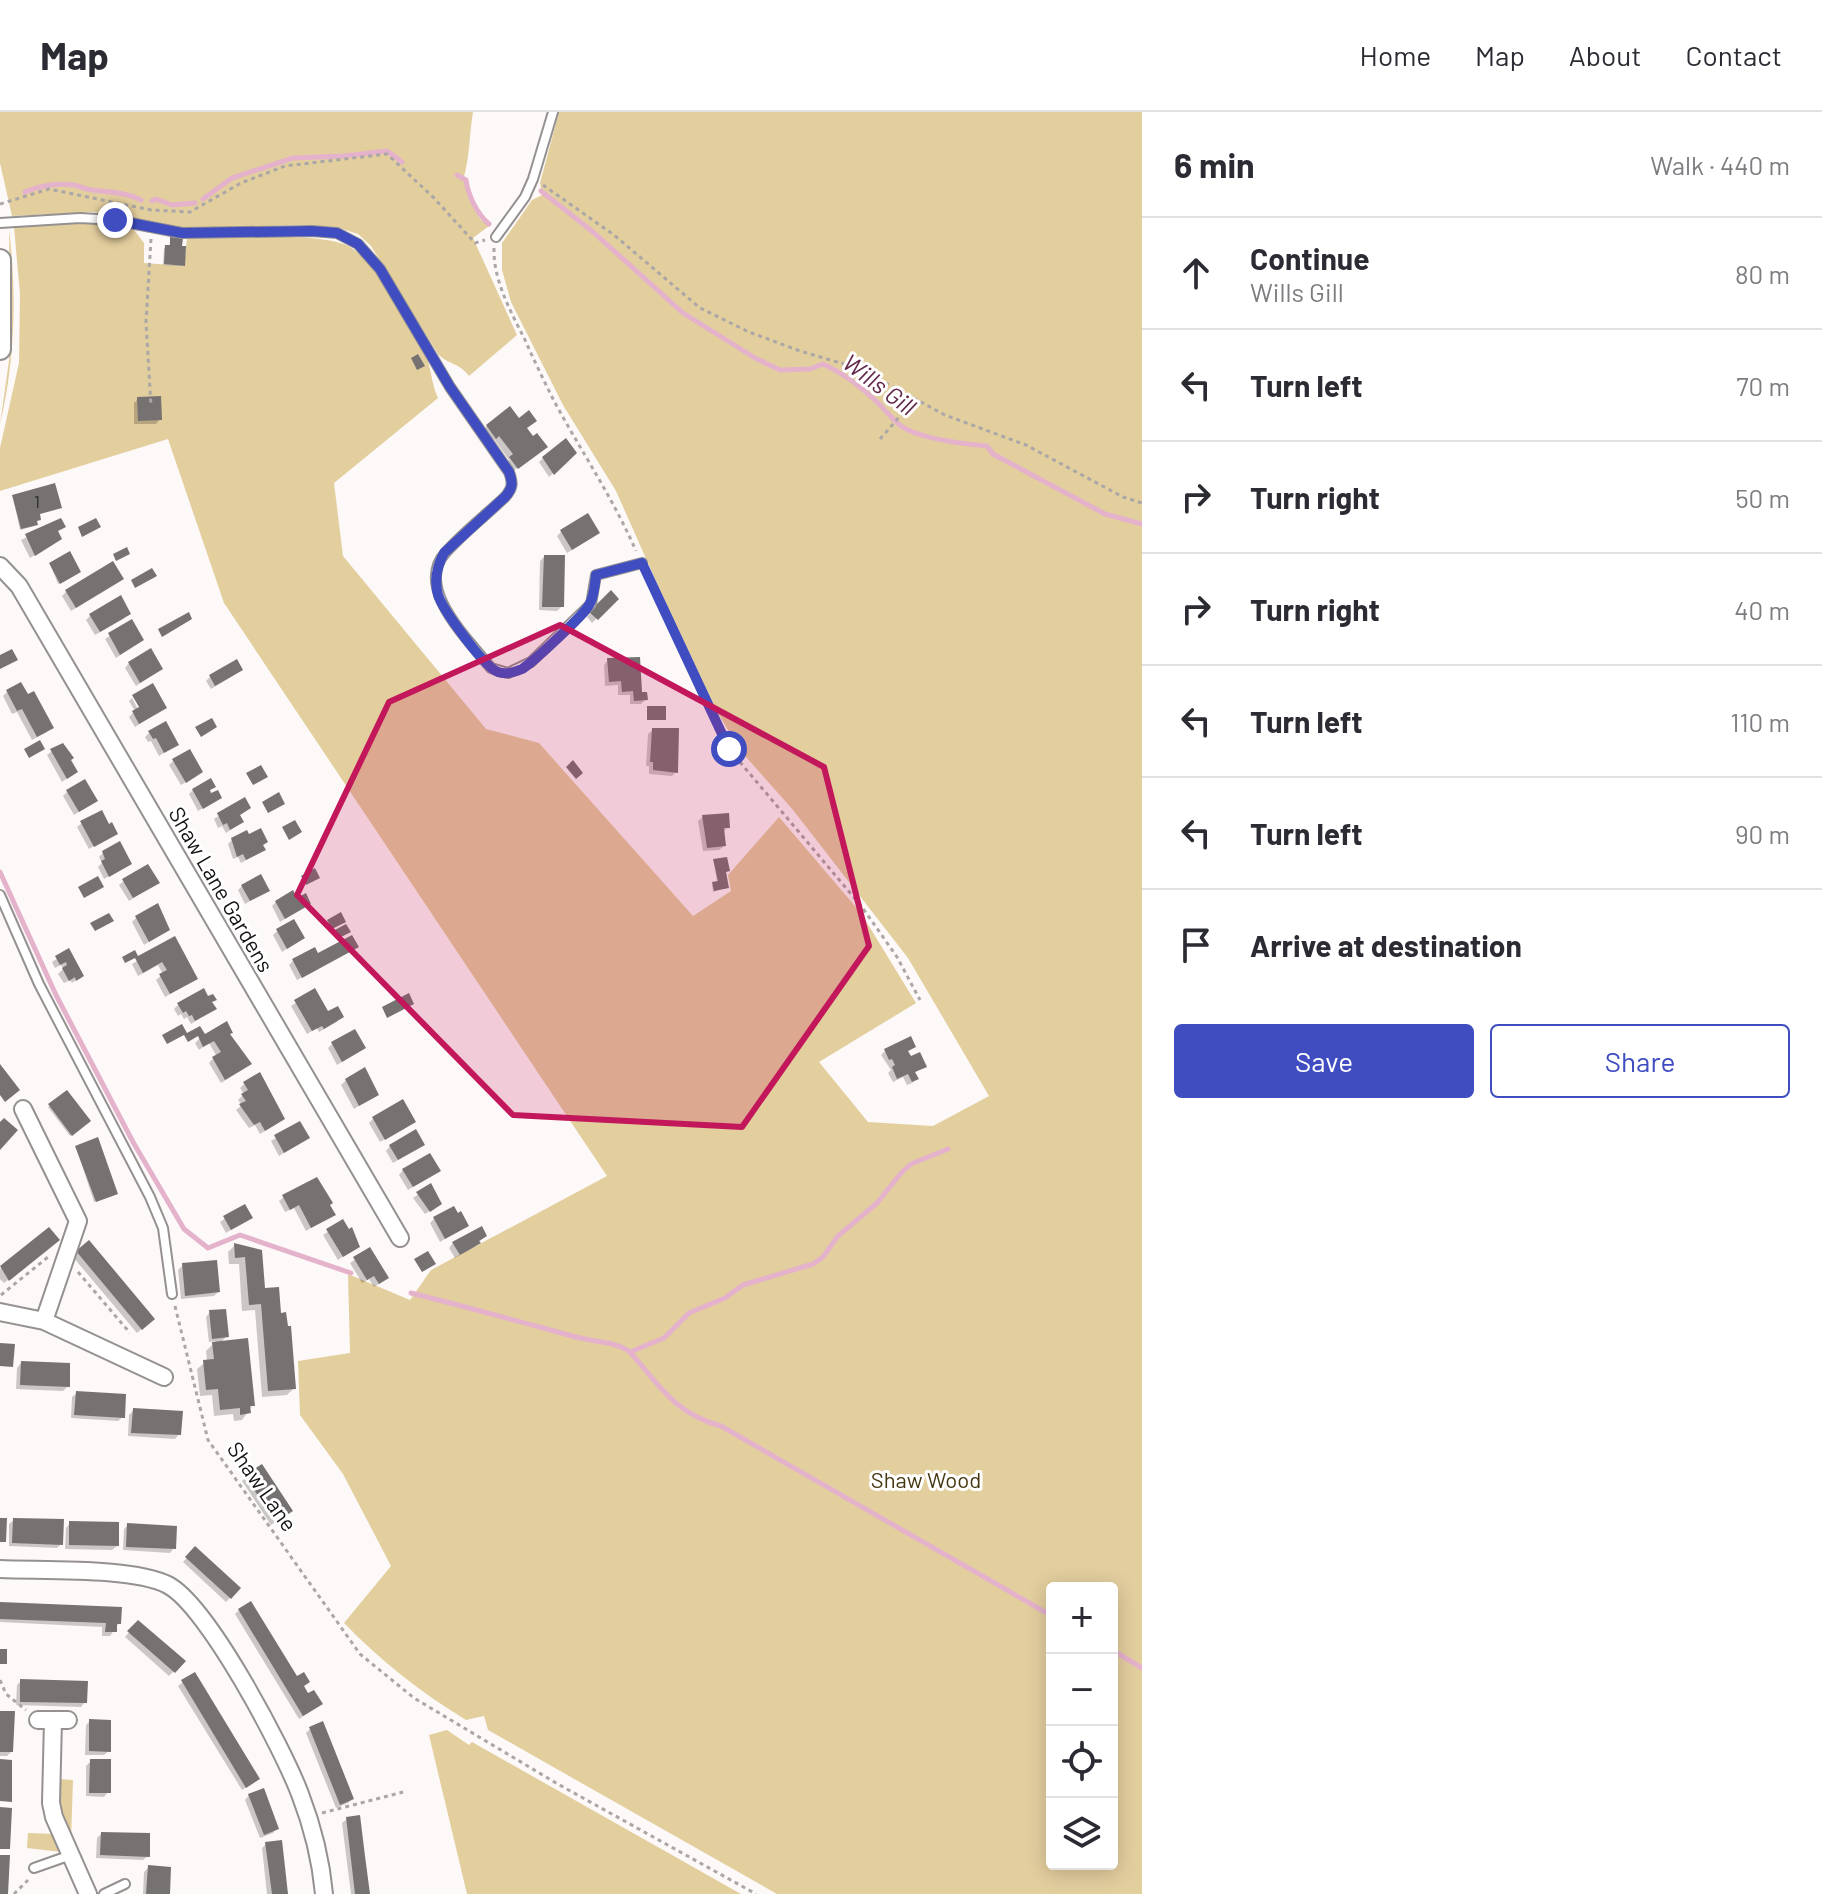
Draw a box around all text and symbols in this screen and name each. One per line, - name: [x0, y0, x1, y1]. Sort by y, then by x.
- text: Map: [40, 32, 109, 78]
- text: Home: [1360, 38, 1431, 72]
- text: Map: [1475, 38, 1525, 72]
- text: About: [1569, 38, 1641, 72]
- text: Contact: [1685, 38, 1782, 72]
- text: 6 min: [1174, 144, 1255, 185]
- text: Walk · 440 m: [1650, 149, 1790, 180]
- route end: [97, 202, 133, 238]
- text: Continue: [1250, 240, 1370, 276]
- icon: ahead: [1174, 251, 1218, 295]
- text: 80 m: [1735, 258, 1790, 289]
- text: Wills Gill: [1250, 276, 1344, 307]
- water label: Wills Gill: [838, 347, 923, 421]
- icon: left: [1174, 363, 1218, 407]
- text: Turn left: [1250, 367, 1363, 403]
- text: 70 m: [1736, 370, 1790, 401]
- icon: right: [1174, 475, 1218, 519]
- text: Turn right: [1250, 479, 1380, 515]
- text: 50 m: [1735, 482, 1790, 513]
- house number: 1: [34, 490, 40, 512]
- icon: right: [1174, 587, 1218, 631]
- text: Turn right: [1250, 591, 1380, 627]
- text: 40 m: [1734, 594, 1790, 625]
- icon: left: [1174, 699, 1218, 743]
- text: Turn left: [1250, 703, 1363, 739]
- text: 110 m: [1730, 706, 1790, 737]
- route start: [711, 731, 747, 767]
- street label: Shaw Lane Gardens: [164, 802, 280, 976]
- icon: left: [1174, 811, 1218, 855]
- text: Turn left: [1250, 815, 1363, 851]
- text: 90 m: [1735, 818, 1790, 849]
- icon: arrive: [1174, 923, 1218, 967]
- text: Arrive at destination: [1250, 927, 1522, 963]
- button: Save: [1174, 1024, 1474, 1098]
- button: Share: [1490, 1024, 1790, 1098]
- street label: Shaw Lane: [223, 1436, 303, 1536]
- park label: Shaw Wood: [871, 1466, 981, 1492]
- map controls: [1046, 1582, 1118, 1870]
- button: +: [1046, 1582, 1118, 1654]
- button: −: [1046, 1654, 1118, 1726]
- button: locate: [1046, 1726, 1118, 1798]
- button: layers: [1046, 1798, 1118, 1870]

